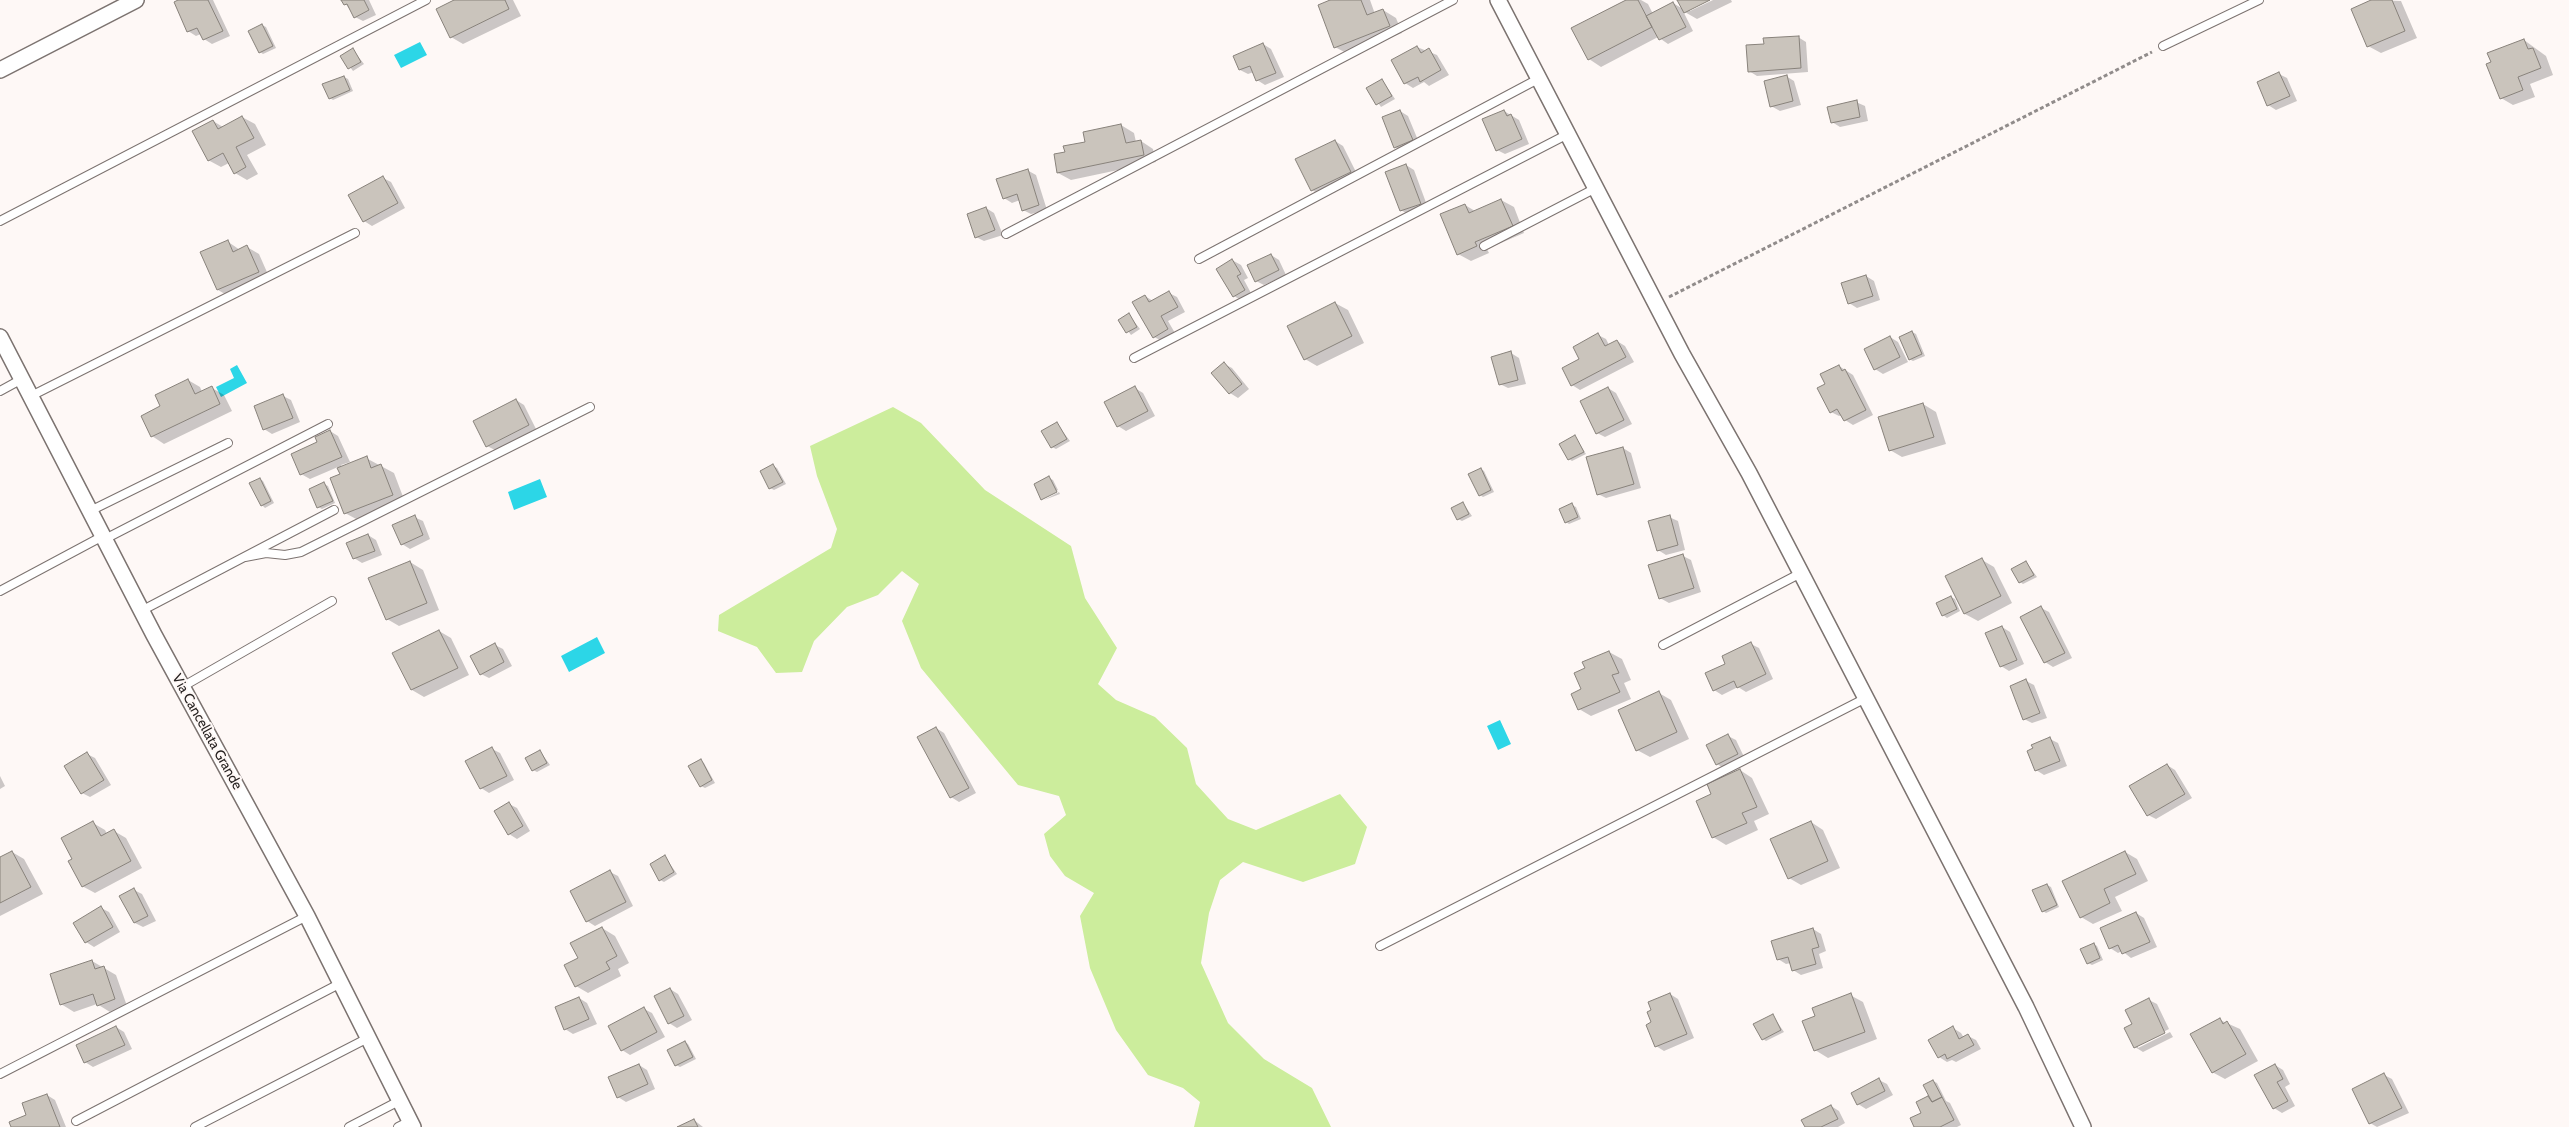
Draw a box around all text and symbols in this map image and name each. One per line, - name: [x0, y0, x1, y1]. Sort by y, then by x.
- street label: Via Cancellata Grande: [168, 671, 246, 793]

